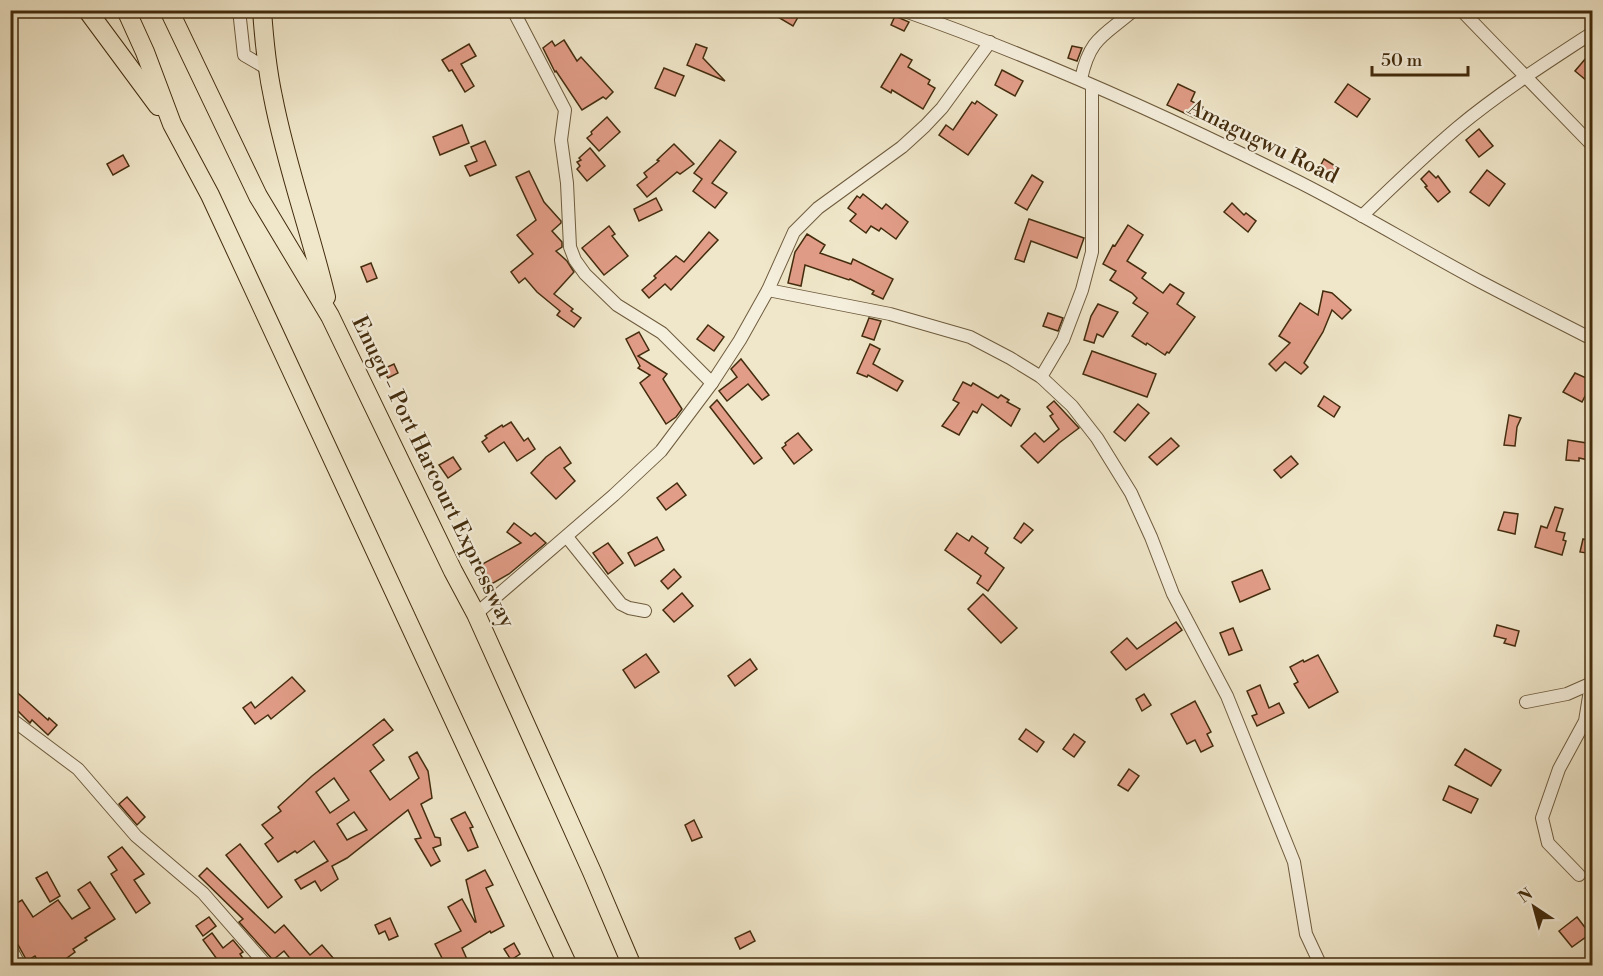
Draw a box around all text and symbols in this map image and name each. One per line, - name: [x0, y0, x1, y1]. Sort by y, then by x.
- scale bar: [1372, 39, 1468, 77]
- text: 50 m: [1381, 49, 1423, 72]
- street label: Amagugwu Road: [1182, 93, 1343, 190]
- street label: Enugu - Port Harcourt Expressway: [346, 312, 521, 633]
- north arrow: [1504, 877, 1564, 937]
- text: N: [1515, 884, 1537, 907]

